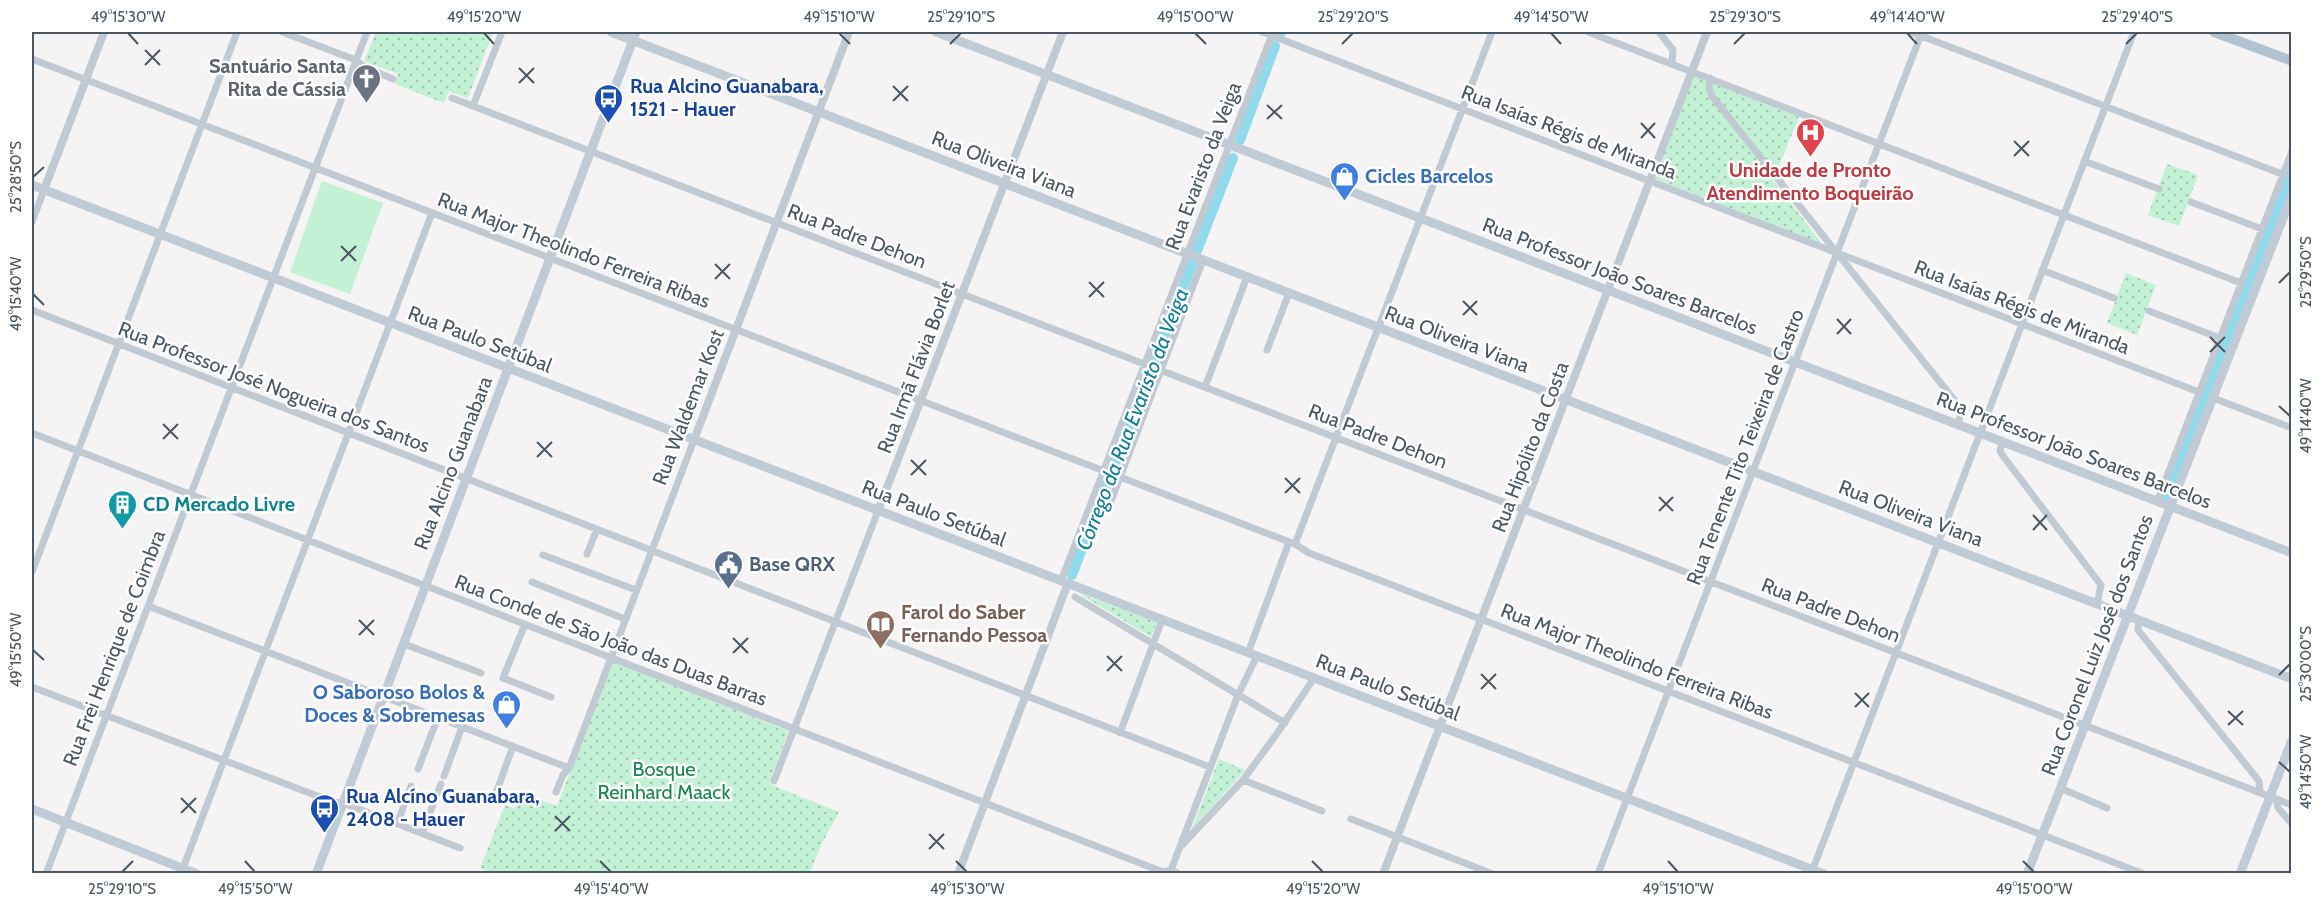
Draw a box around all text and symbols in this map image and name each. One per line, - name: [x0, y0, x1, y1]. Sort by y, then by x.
- text: 49°15'30"W: [91, 8, 166, 26]
- text: 49°15'20"W: [447, 8, 522, 26]
- text: 49°15'10"W: [803, 8, 876, 26]
- text: 25°29'10"S: [927, 8, 995, 26]
- text: 49°15'00"W: [1156, 8, 1234, 26]
- text: 25°29'20"S: [1317, 8, 1389, 26]
- text: 49°14'50"W: [1513, 8, 1589, 26]
- text: 25°29'30"S: [1709, 8, 1781, 26]
- text: 49°14'40"W: [1869, 8, 1946, 26]
- text: 25°29'40"S: [2101, 8, 2173, 26]
- place label: Santuário Santa Rita de Cássia: [209, 54, 346, 101]
- church icon: Santuário Santa Rita de Cássia: [351, 62, 383, 104]
- place label: Rua Alcino Guanabara, 1521 - Hauer: [630, 74, 824, 121]
- street label: Rua Evaristo da Veiga: [1160, 78, 1246, 253]
- street label: Rua Isaías Régis de Miranda: [1458, 80, 1680, 184]
- bus stop icon: Rua Alcino Guanabara, 1521 - Hauer: [593, 82, 625, 124]
- hospital icon: Unidade de Pronto Atendimento Boqueirão: [1794, 116, 1826, 158]
- street label: Rua Oliveira Viana: [928, 125, 1080, 203]
- text: 25°28'50"S: [7, 141, 25, 213]
- place label: Unidade de Pronto Atendimento Boqueirão: [1706, 158, 1914, 205]
- shop icon: Cicles Barcelos: [1328, 160, 1360, 202]
- place label: Cicles Barcelos: [1365, 164, 1493, 188]
- street label: Rua Major Theolindo Ferreira Ribas: [434, 187, 714, 313]
- street label: Rua Padre Dehon: [784, 199, 930, 273]
- street label: Rua Professor João Soares Barcelos: [1479, 212, 1761, 340]
- text: 25°29'50"S: [2297, 236, 2315, 308]
- street label: Rua Isaías Régis de Miranda: [1911, 255, 2133, 359]
- text: 49°15'40"W: [7, 256, 25, 332]
- street label: Rua Irmã Flávia Borlet: [872, 277, 960, 457]
- water label: Córrego da Rua Evaristo da Veiga: [1070, 285, 1194, 553]
- street label: Rua Oliveira Viana: [1381, 300, 1533, 378]
- street label: Rua Paulo Setúbal: [405, 301, 556, 378]
- street label: Rua Tenente Tito Teixeira de Castro: [1681, 306, 1809, 588]
- street label: Rua Professor José Nogueira dos Santos: [115, 316, 433, 458]
- street label: Rua Waldemar Kost: [647, 326, 729, 488]
- street label: Rua Hipólito da Costa: [1486, 358, 1574, 536]
- street label: Rua Alcino Guanabara: [409, 373, 497, 553]
- text: 49°14'40"W: [2297, 377, 2315, 454]
- street label: Rua Professor João Soares Barcelos: [1933, 386, 2215, 514]
- street label: Rua Padre Dehon: [1305, 399, 1451, 473]
- street label: Rua Oliveira Viana: [1835, 474, 1987, 552]
- street label: Rua Paulo Setúbal: [859, 475, 1010, 552]
- building icon: CD Mercado Livre: [106, 488, 138, 530]
- place label: CD Mercado Livre: [143, 492, 295, 516]
- street label: Rua Coronel Luiz José dos Santos: [2036, 511, 2158, 779]
- street label: Rua Frei Henrique de Coimbra: [58, 526, 170, 769]
- public building icon: Base QRX: [712, 548, 744, 590]
- place label: Base QRX: [749, 552, 835, 576]
- street label: Rua Conde de São João das Duas Barras: [451, 569, 771, 711]
- street label: Rua Padre Dehon: [1758, 573, 1904, 647]
- street label: Rua Major Theolindo Ferreira Ribas: [1497, 598, 1777, 724]
- place label: Farol do Saber Fernando Pessoa: [901, 600, 1047, 647]
- library icon: Farol do Saber Fernando Pessoa: [864, 608, 896, 650]
- text: 49°15'50"W: [7, 612, 25, 687]
- text: 25°30'00"S: [2297, 626, 2315, 702]
- street label: Rua Paulo Setúbal: [1313, 649, 1464, 726]
- place label: O Saboroso Bolos & Doces & Sobremesas: [304, 680, 485, 727]
- shop icon: O Saboroso Bolos & Doces & Sobremesas: [490, 688, 522, 730]
- text: 49°14'50"W: [2297, 734, 2315, 810]
- park label: Bosque Reinhard Maack: [598, 757, 730, 804]
- place label: Rua Alcíno Guanabara, 2408 - Hauer: [346, 784, 540, 831]
- bus stop icon: Rua Alcíno Guanabara, 2408 - Hauer: [309, 792, 341, 834]
- text: 25°29'10"S: [88, 880, 156, 898]
- text: 49°15'50"W: [218, 880, 293, 898]
- text: 49°15'40"W: [573, 880, 649, 898]
- text: 49°15'30"W: [930, 880, 1005, 898]
- text: 49°15'20"W: [1286, 880, 1361, 898]
- text: 49°15'10"W: [1642, 880, 1715, 898]
- text: 49°15'00"W: [1995, 880, 2073, 898]

